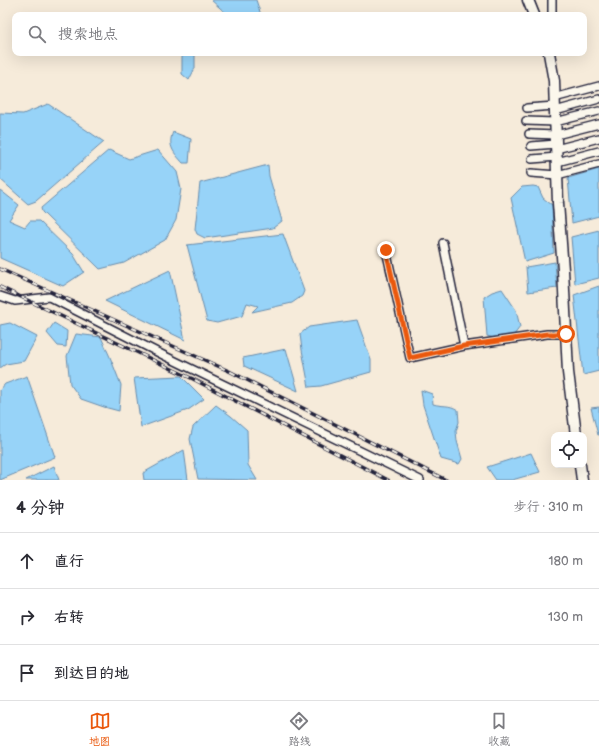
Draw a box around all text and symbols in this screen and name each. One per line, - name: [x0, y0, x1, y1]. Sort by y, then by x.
- search box: [12, 12, 587, 56]
- icon: search: [26, 23, 48, 45]
- text: 搜索地点: [58, 25, 118, 44]
- route end: [377, 241, 395, 259]
- route start: [557, 325, 575, 343]
- map controls: [551, 432, 587, 468]
- button: locate: [551, 432, 587, 468]
- text: 4 分钟: [16, 498, 65, 518]
- text: 步行 · 310 m: [514, 499, 583, 515]
- icon: ahead: [16, 550, 38, 572]
- text: 直行: [54, 552, 84, 571]
- text: 180 m: [548, 553, 583, 569]
- icon: right: [16, 606, 38, 628]
- text: 右转: [54, 608, 84, 627]
- text: 130 m: [548, 609, 583, 625]
- icon: arrive: [16, 662, 38, 684]
- text: 到达目的地: [54, 664, 129, 683]
- tab: 地图: [89, 710, 111, 748]
- tab: 路线: [288, 710, 310, 748]
- tab: 收藏: [488, 710, 510, 748]

